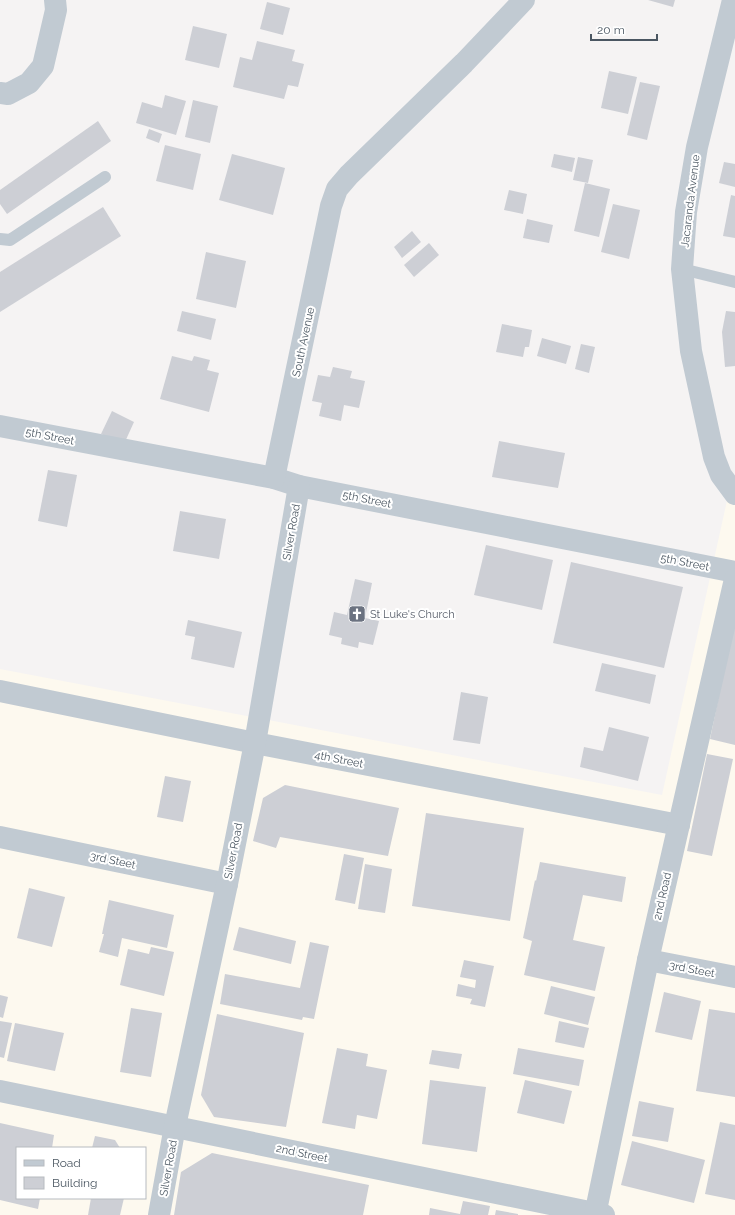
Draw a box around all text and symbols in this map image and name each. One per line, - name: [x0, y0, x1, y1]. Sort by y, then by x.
- scale bar: [591, 16, 657, 42]
- text: 20 m: [597, 23, 625, 37]
- street label: Jacaranda Avenue: [678, 153, 703, 248]
- street label: South Avenue: [290, 306, 317, 378]
- street label: 5th Street: [24, 425, 76, 448]
- street label: 5th Street: [341, 488, 393, 511]
- street label: Silver Road: [280, 503, 303, 561]
- street label: 5th Street: [659, 551, 711, 574]
- church icon: St Luke's Church: [347, 604, 367, 624]
- place label: St Luke's Church: [370, 608, 455, 621]
- street label: 4th Street: [313, 748, 365, 771]
- street label: Silver Road: [222, 822, 245, 880]
- street label: 3rd Steet: [89, 849, 137, 872]
- street label: 2nd Road: [651, 871, 674, 921]
- street label: 3rd Steet: [668, 959, 716, 980]
- street label: Silver Road: [157, 1139, 180, 1197]
- street label: 2nd Street: [275, 1142, 329, 1165]
- legend: [16, 1147, 146, 1199]
- text: Road: [52, 1156, 81, 1170]
- text: Building: [52, 1176, 98, 1190]

